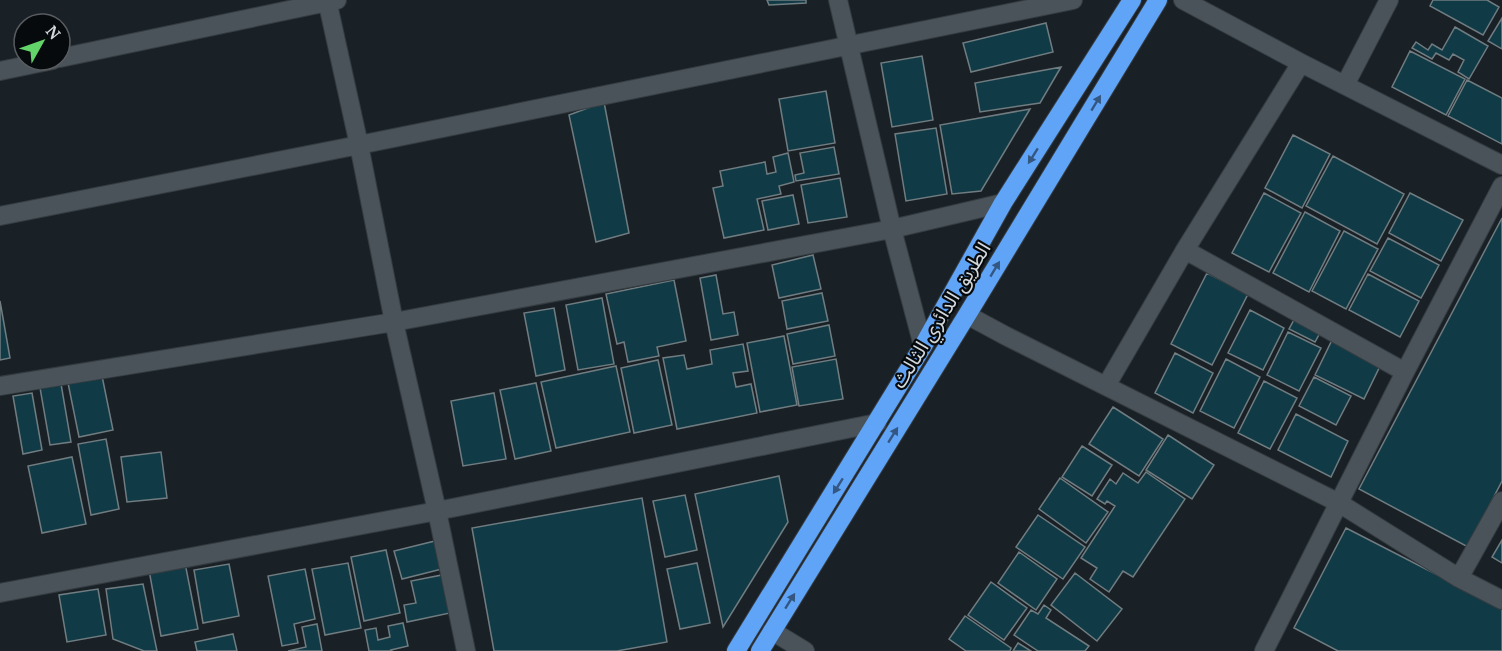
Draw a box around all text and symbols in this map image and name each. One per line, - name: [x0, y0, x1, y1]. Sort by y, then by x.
- north arrow: [12, 12, 72, 72]
- text: N: [41, 21, 66, 44]
- one-way arrow: [1091, 95, 1102, 111]
- one-way arrow: [1028, 148, 1039, 164]
- street label: الطريق الدائري الثالث: [885, 237, 999, 394]
- one-way arrow: [990, 261, 1001, 277]
- one-way arrow: [887, 427, 898, 443]
- one-way arrow: [832, 478, 843, 494]
- one-way arrow: [785, 593, 796, 609]

